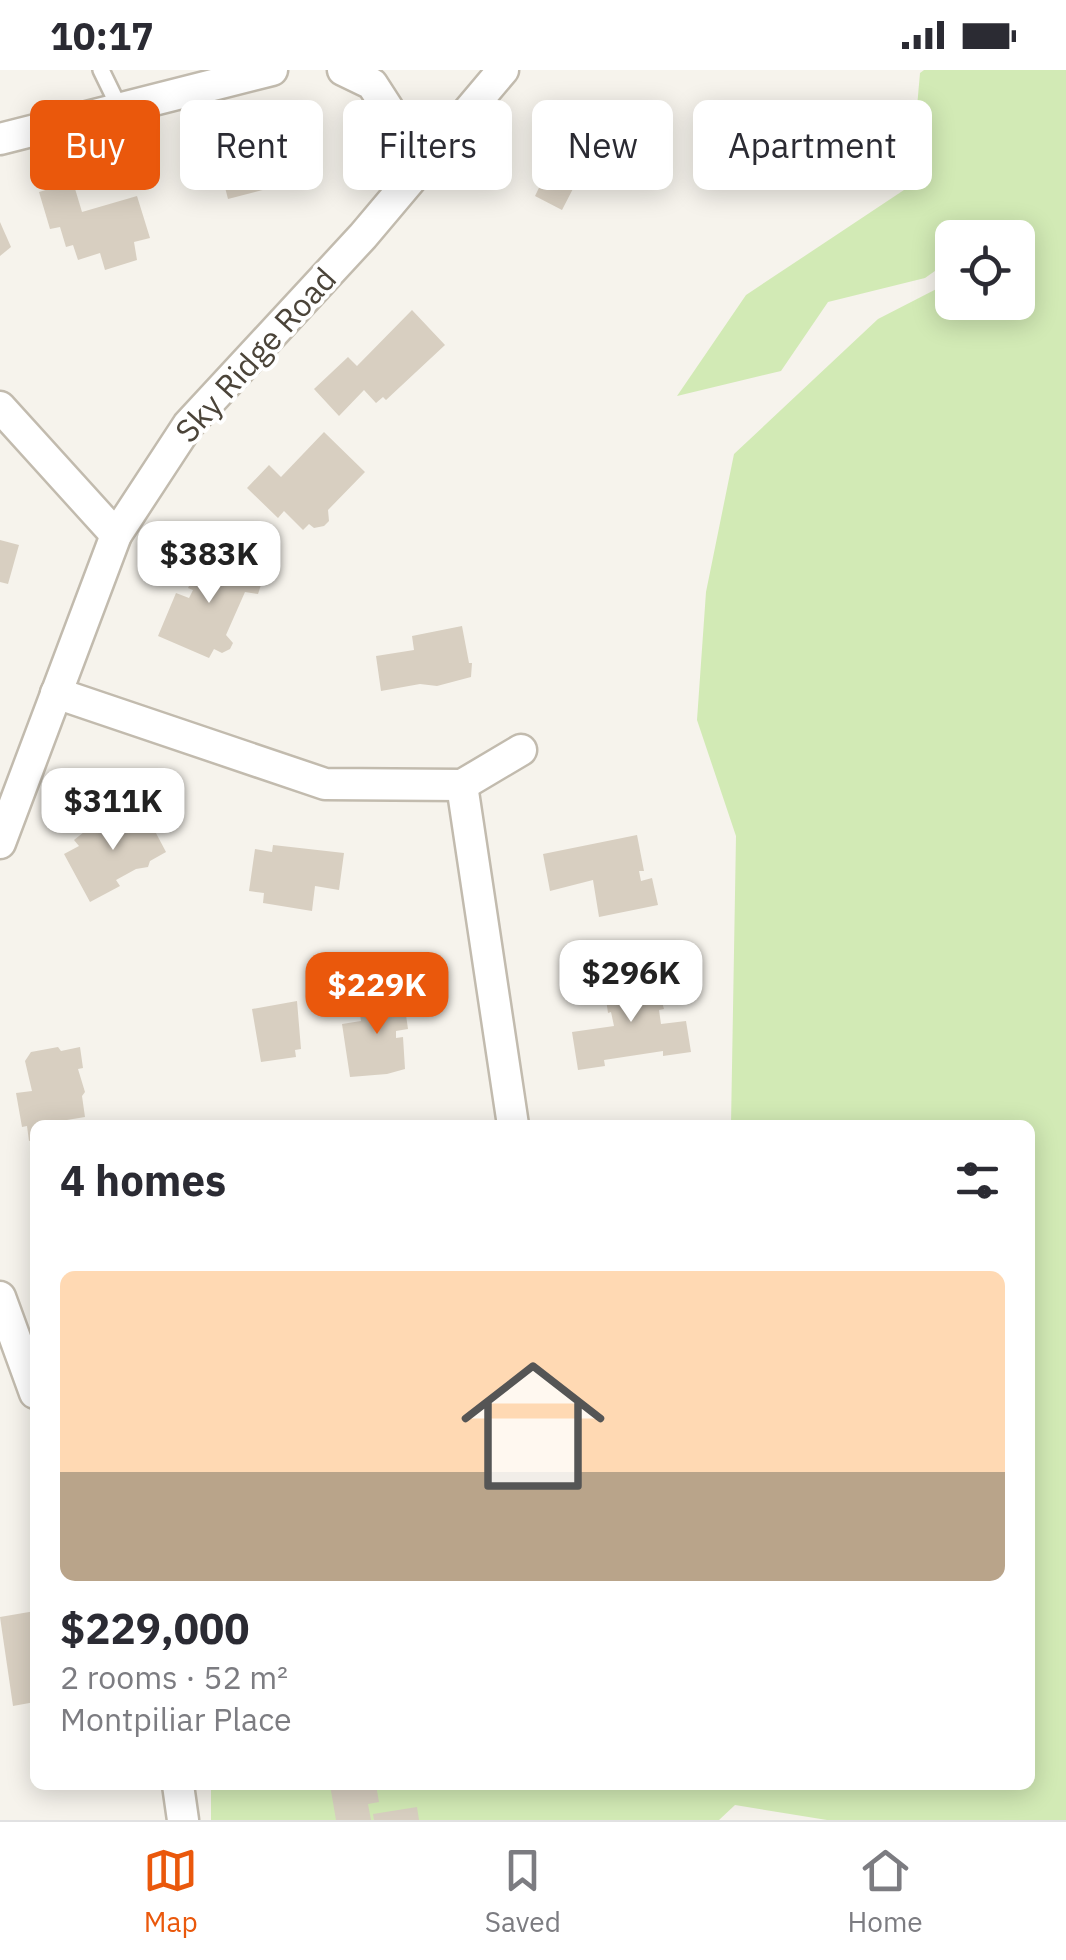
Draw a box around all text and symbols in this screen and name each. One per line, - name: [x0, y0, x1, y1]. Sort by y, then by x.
- text: 10:17: [50, 11, 154, 60]
- chip: Buy: [30, 100, 160, 190]
- chip: Rent: [180, 100, 323, 190]
- chip: Filters: [343, 100, 512, 190]
- chip: New: [532, 100, 673, 190]
- chip: Apartment: [693, 100, 932, 190]
- map controls: [935, 220, 1035, 320]
- button: locate: [935, 220, 1035, 320]
- street label: Sky Ridge Road: [166, 258, 345, 451]
- pin: $383K: [139, 521, 279, 606]
- text: $383K: [159, 532, 259, 574]
- pin: $311K: [43, 768, 183, 853]
- text: $311K: [63, 779, 163, 821]
- pin: $296K: [561, 940, 701, 1025]
- text: $296K: [581, 951, 681, 993]
- pin: $229K: [307, 952, 447, 1037]
- text: $229K: [327, 963, 427, 1005]
- text: 4 homes: [60, 1153, 226, 1208]
- icon: filters: [950, 1153, 1005, 1208]
- icon: home: [443, 1336, 623, 1516]
- text: $229,000: [60, 1601, 249, 1656]
- text: 2 rooms · 52 m²: [60, 1656, 288, 1698]
- text: Montpiliar Place: [60, 1698, 292, 1740]
- tab: Map: [143, 1843, 198, 1940]
- tab: Saved: [485, 1843, 561, 1940]
- tab: Home: [847, 1843, 923, 1940]

